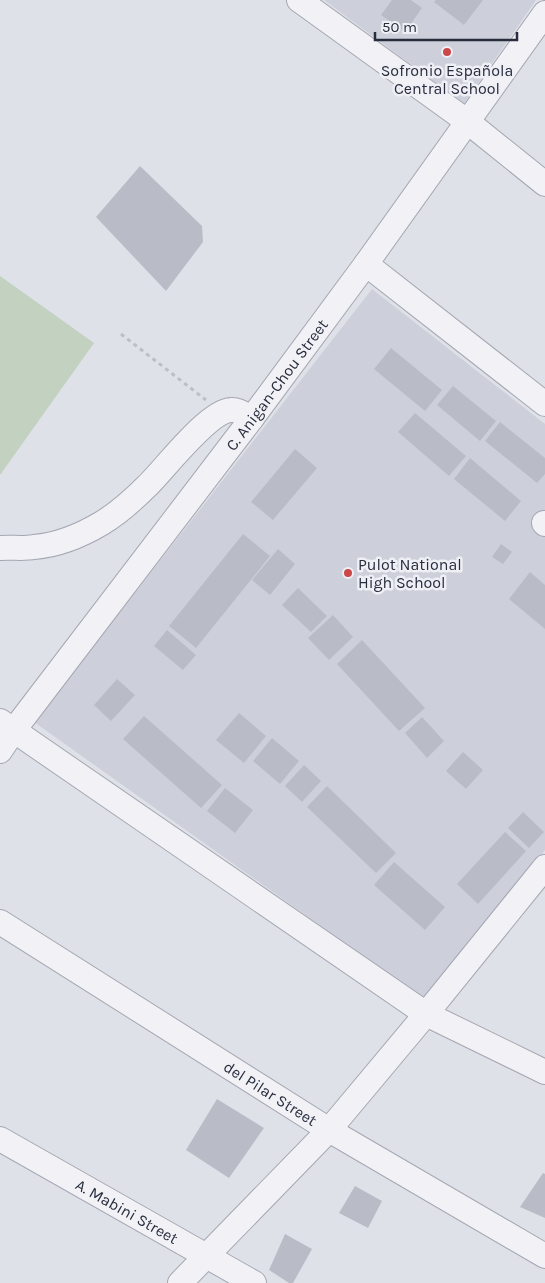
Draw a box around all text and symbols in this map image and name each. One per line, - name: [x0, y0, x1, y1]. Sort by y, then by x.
- scale bar: [375, 10, 518, 42]
- text: 50 m: [382, 18, 417, 36]
- marker: Sofronio Española Central School: [441, 46, 453, 58]
- place label: Sofronio Española Central School: [381, 61, 513, 98]
- street label: C. Anigan-Chou Street: [222, 316, 332, 454]
- place label: Pulot National High School: [358, 555, 462, 592]
- marker: Pulot National High School: [342, 567, 354, 579]
- street label: del Pilar Street: [220, 1057, 320, 1130]
- street label: A. Mabini Street: [72, 1175, 181, 1248]

